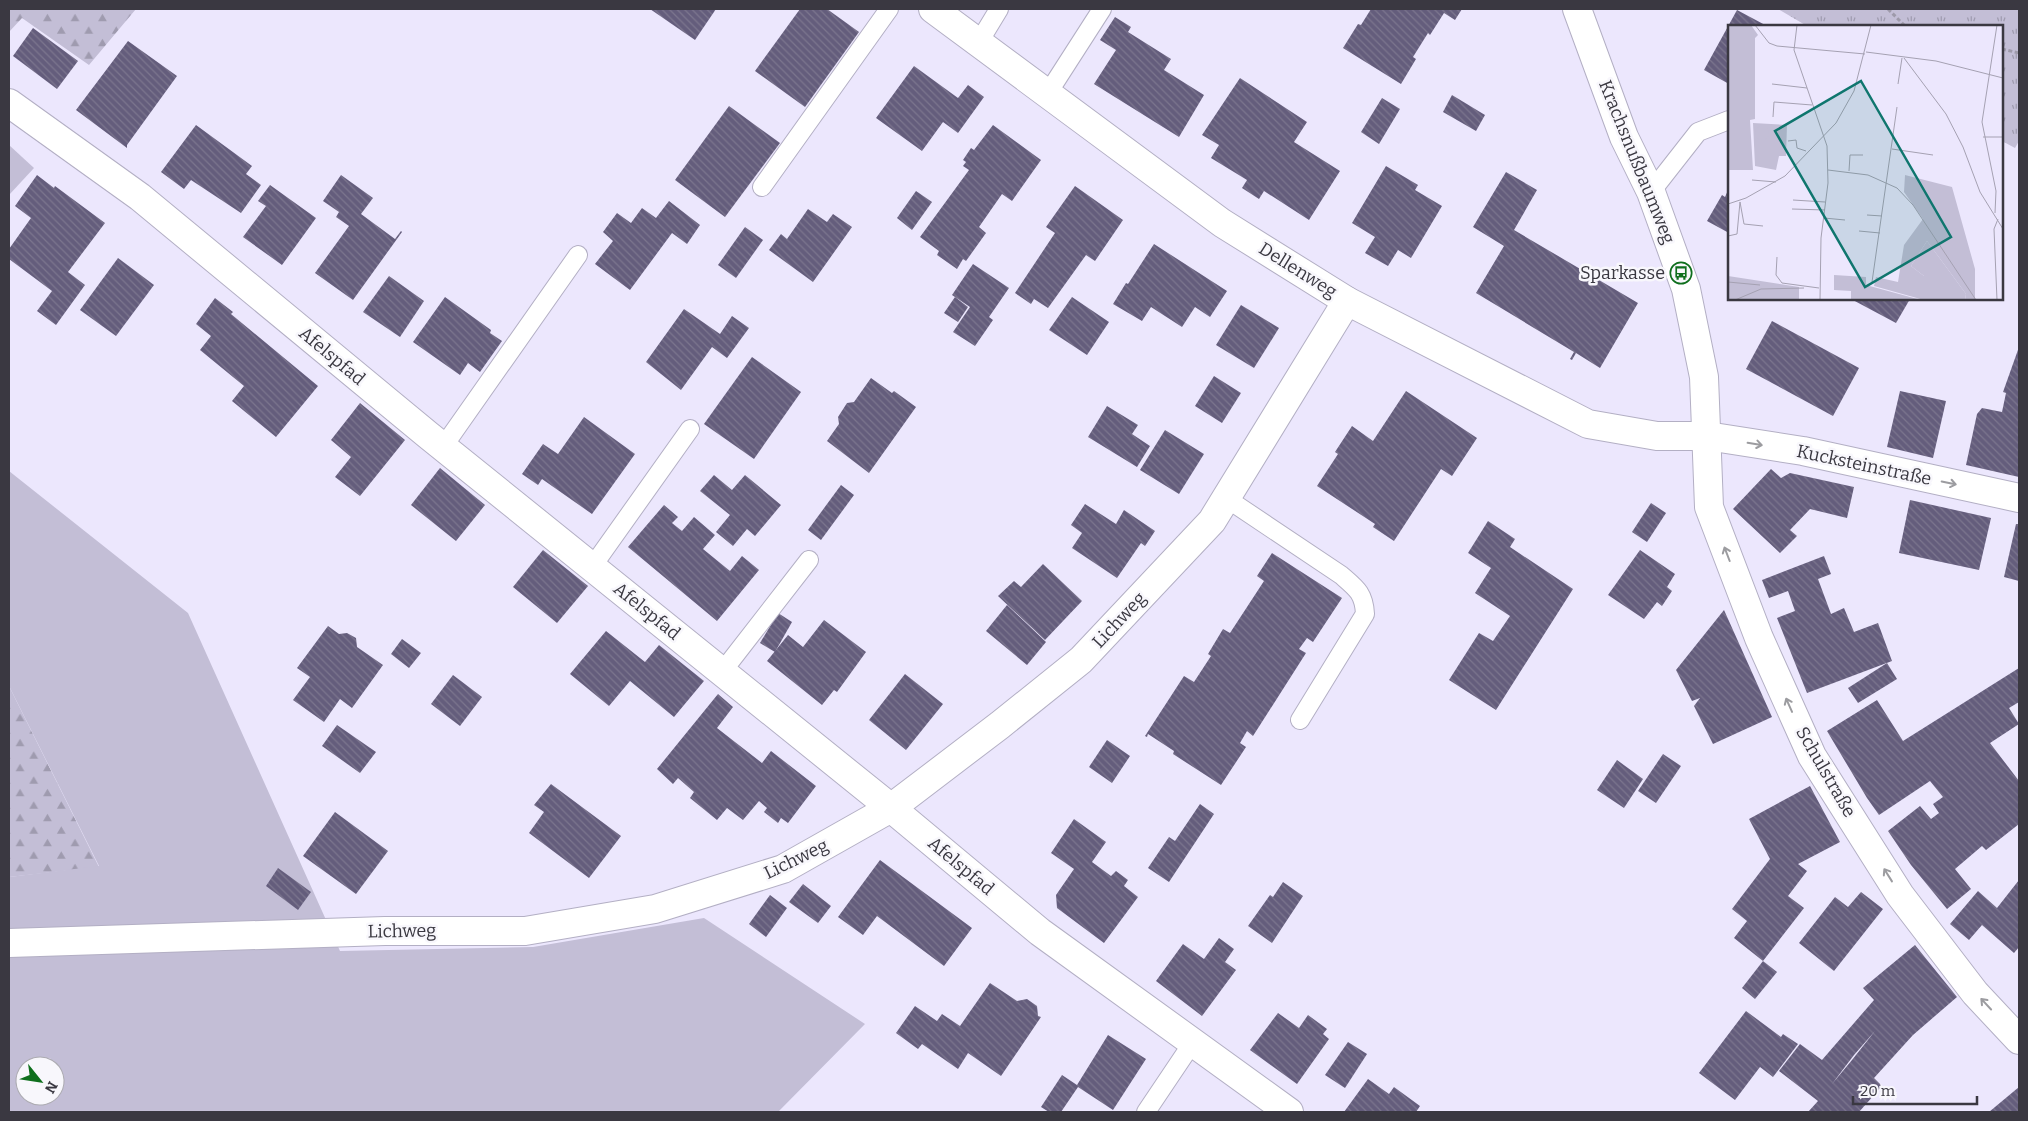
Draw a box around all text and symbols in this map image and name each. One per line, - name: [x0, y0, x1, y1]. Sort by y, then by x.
- inset map: [1728, 25, 2003, 300]
- street label: Krachsnußbaumweg: [1594, 77, 1680, 247]
- street label: Dellenweg: [1255, 237, 1341, 303]
- bus stop icon: Sparkasse: [1669, 261, 1693, 285]
- place label: Sparkasse: [1580, 262, 1665, 284]
- street label: Afelspfad: [294, 322, 370, 390]
- one-way arrow: [1747, 439, 1763, 449]
- street label: Kucksteinstraße: [1795, 440, 1933, 490]
- one-way arrow: [1940, 478, 1956, 488]
- one-way arrow: [1722, 547, 1731, 563]
- street label: Afelspfad: [609, 577, 685, 645]
- street label: Lichweg: [1088, 587, 1150, 653]
- one-way arrow: [1784, 698, 1793, 713]
- street label: Schulstraße: [1791, 723, 1861, 821]
- street label: Afelspfad: [923, 832, 999, 900]
- street label: Lichweg: [760, 834, 832, 884]
- one-way arrow: [1882, 869, 1892, 883]
- street label: Lichweg: [367, 919, 437, 943]
- one-way arrow: [1980, 998, 1992, 1011]
- north arrow: [15, 1056, 65, 1106]
- scale bar: [1853, 1074, 1977, 1106]
- text: N: [41, 1078, 61, 1096]
- text: 20 m: [1860, 1082, 1896, 1100]

